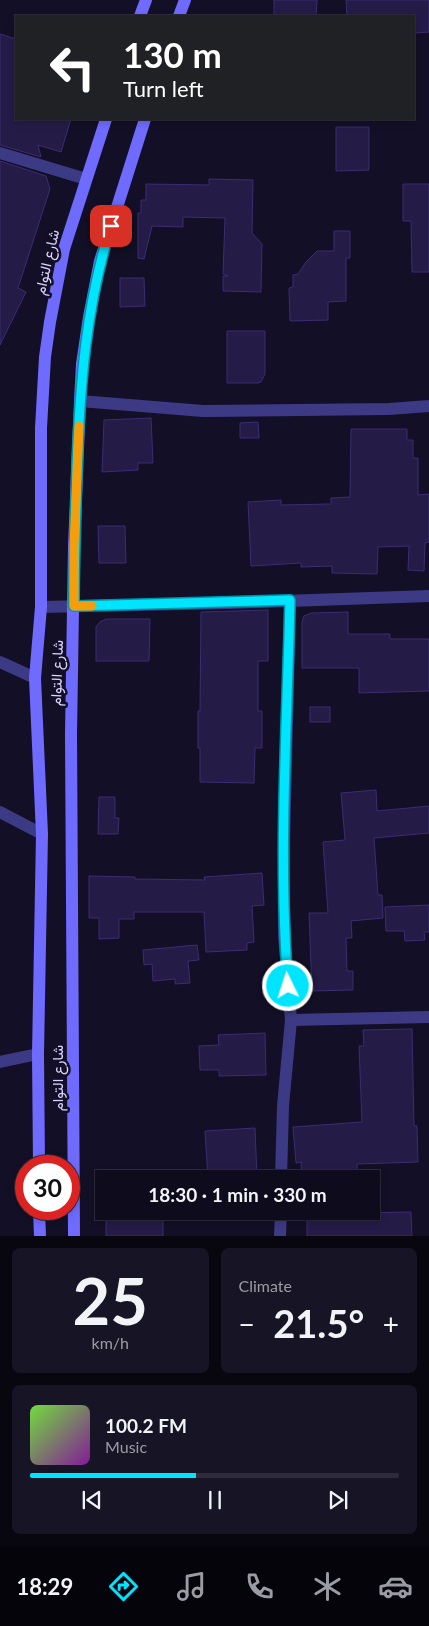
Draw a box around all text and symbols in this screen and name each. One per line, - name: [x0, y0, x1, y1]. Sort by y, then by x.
- text: 130 m: [123, 33, 222, 75]
- icon: left: [40, 35, 105, 100]
- text: Turn left: [123, 75, 204, 102]
- pin: [90, 205, 132, 247]
- icon: arrive: [97, 212, 125, 240]
- street label: شارع التوام: [30, 228, 65, 297]
- street label: شارع التوام: [46, 639, 69, 707]
- position arrow: [261, 959, 313, 1011]
- street label: شارع التوام: [48, 1045, 69, 1111]
- speed limit sign: 30: [15, 1155, 80, 1220]
- text: 18:30 · 1 min · 330 m: [148, 1183, 327, 1206]
- text: 25: [73, 1261, 148, 1339]
- text: Climate: [239, 1276, 292, 1295]
- text: 21.5°: [273, 1300, 364, 1346]
- text: −: [239, 1307, 255, 1341]
- text: +: [383, 1307, 399, 1341]
- text: km/h: [92, 1333, 129, 1352]
- text: 100.2 FM: [105, 1414, 187, 1437]
- text: Music: [105, 1437, 147, 1456]
- icon: previous: [78, 1486, 106, 1514]
- icon: pause: [201, 1486, 229, 1514]
- icon: next: [324, 1486, 352, 1514]
- icon: directions: [106, 1569, 141, 1604]
- icon: music: [174, 1569, 209, 1604]
- icon: phone: [242, 1569, 277, 1604]
- icon: climate: [310, 1569, 345, 1604]
- icon: car: [378, 1569, 413, 1604]
- text: 18:29: [16, 1573, 73, 1600]

